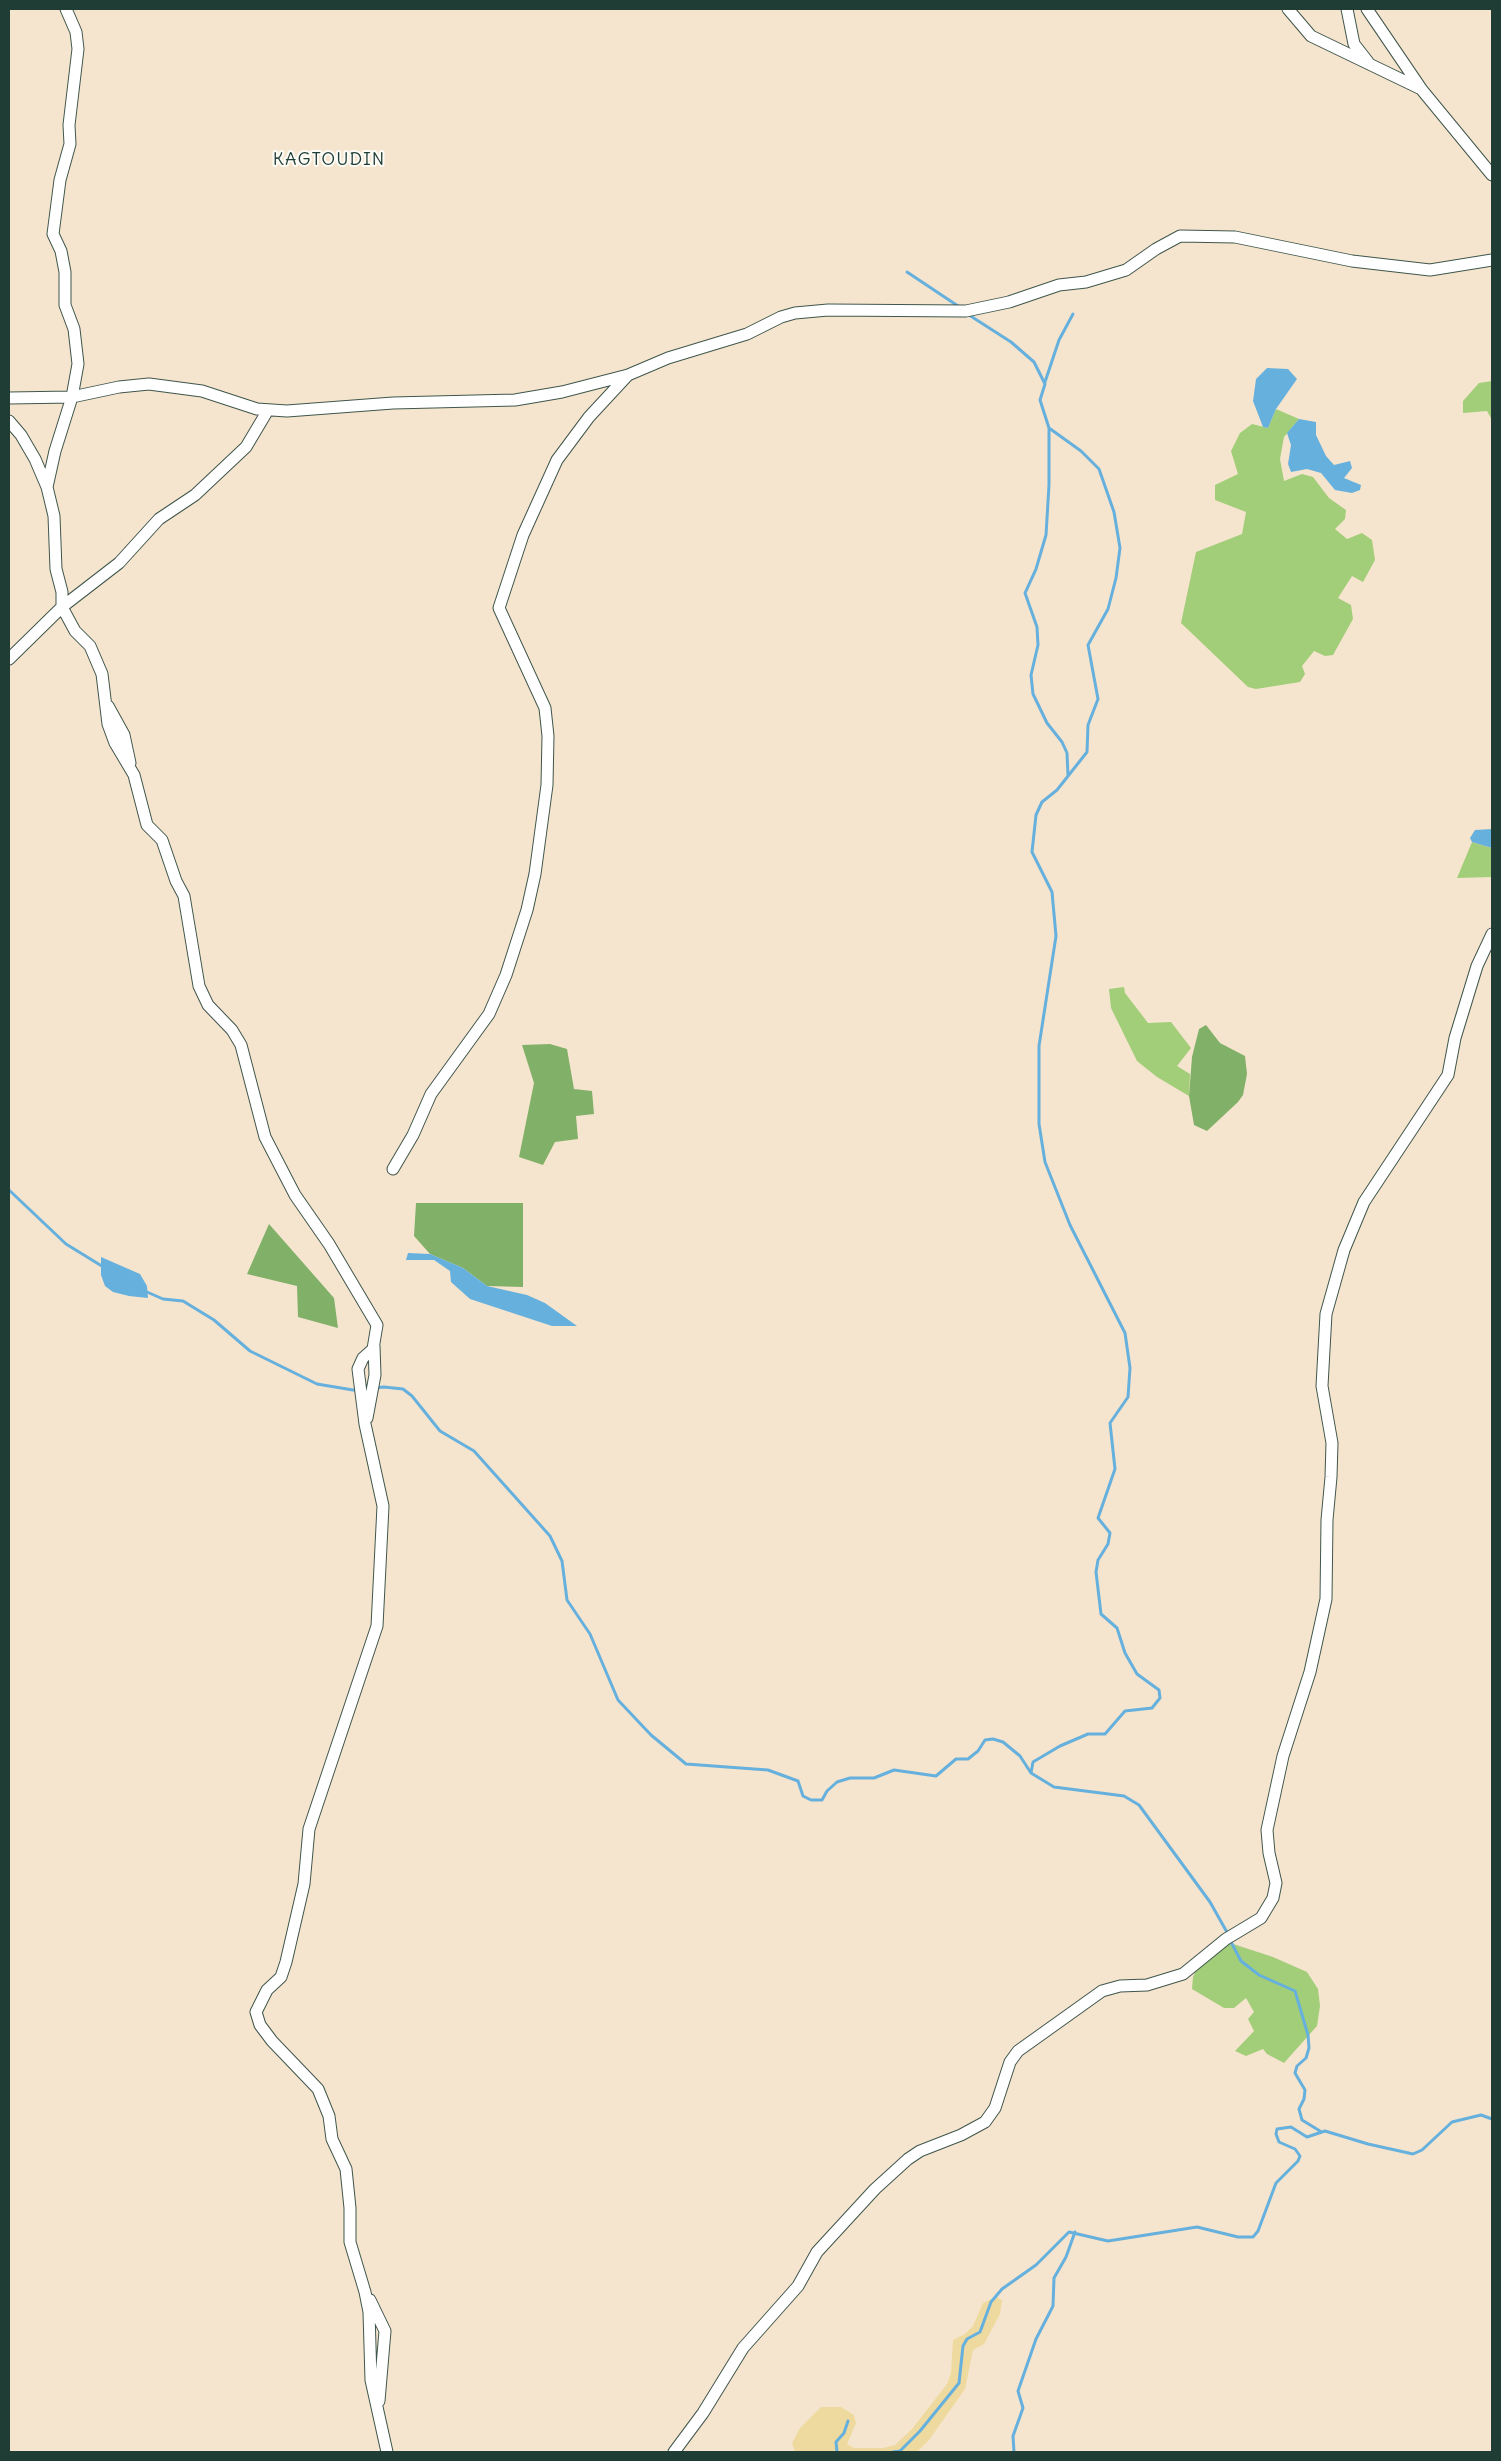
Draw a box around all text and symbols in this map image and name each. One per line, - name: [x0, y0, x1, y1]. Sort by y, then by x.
- district label: KAGTOUDIN: [272, 149, 386, 171]

